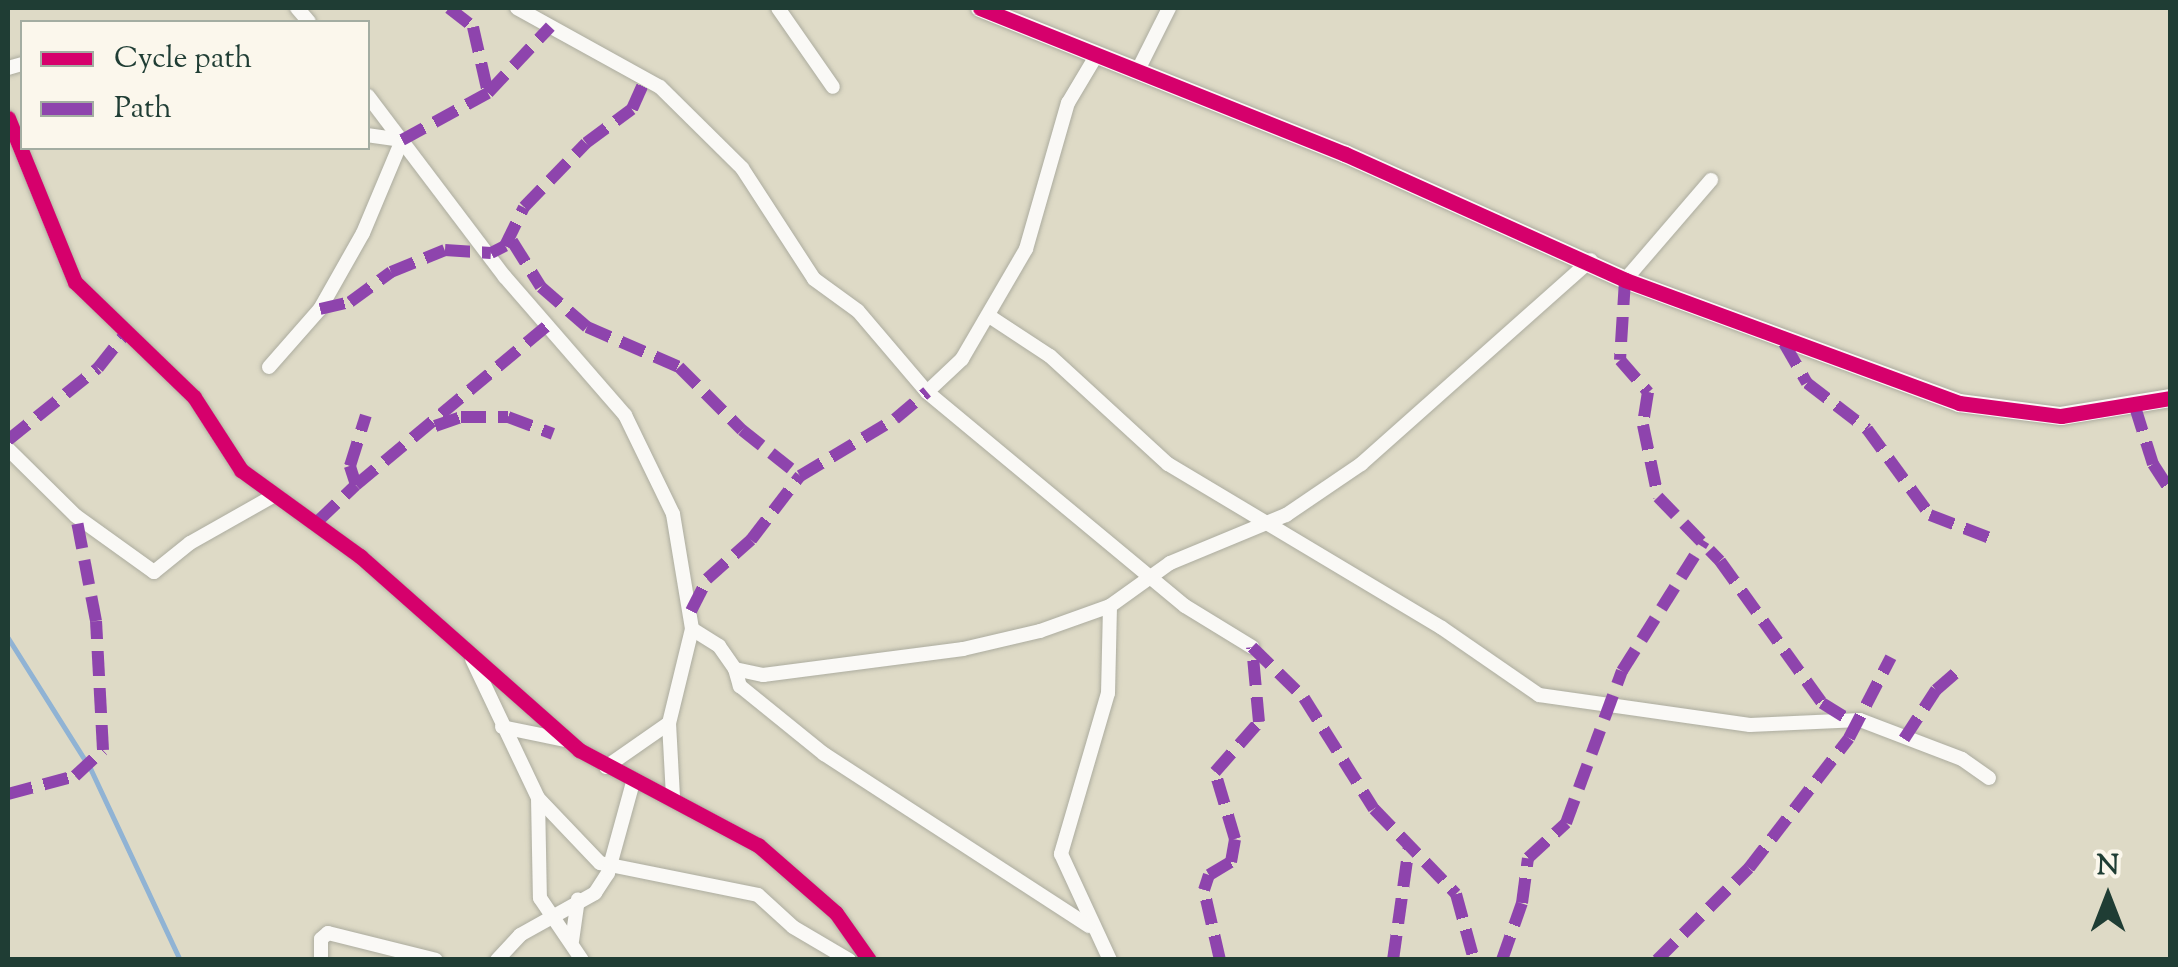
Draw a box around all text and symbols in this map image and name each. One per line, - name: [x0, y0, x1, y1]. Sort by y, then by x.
- legend: [20, 20, 370, 150]
- text: Cycle path: [114, 38, 252, 81]
- text: Path: [114, 88, 172, 131]
- north arrow: [2058, 847, 2158, 947]
- text: N: [2097, 847, 2119, 887]

